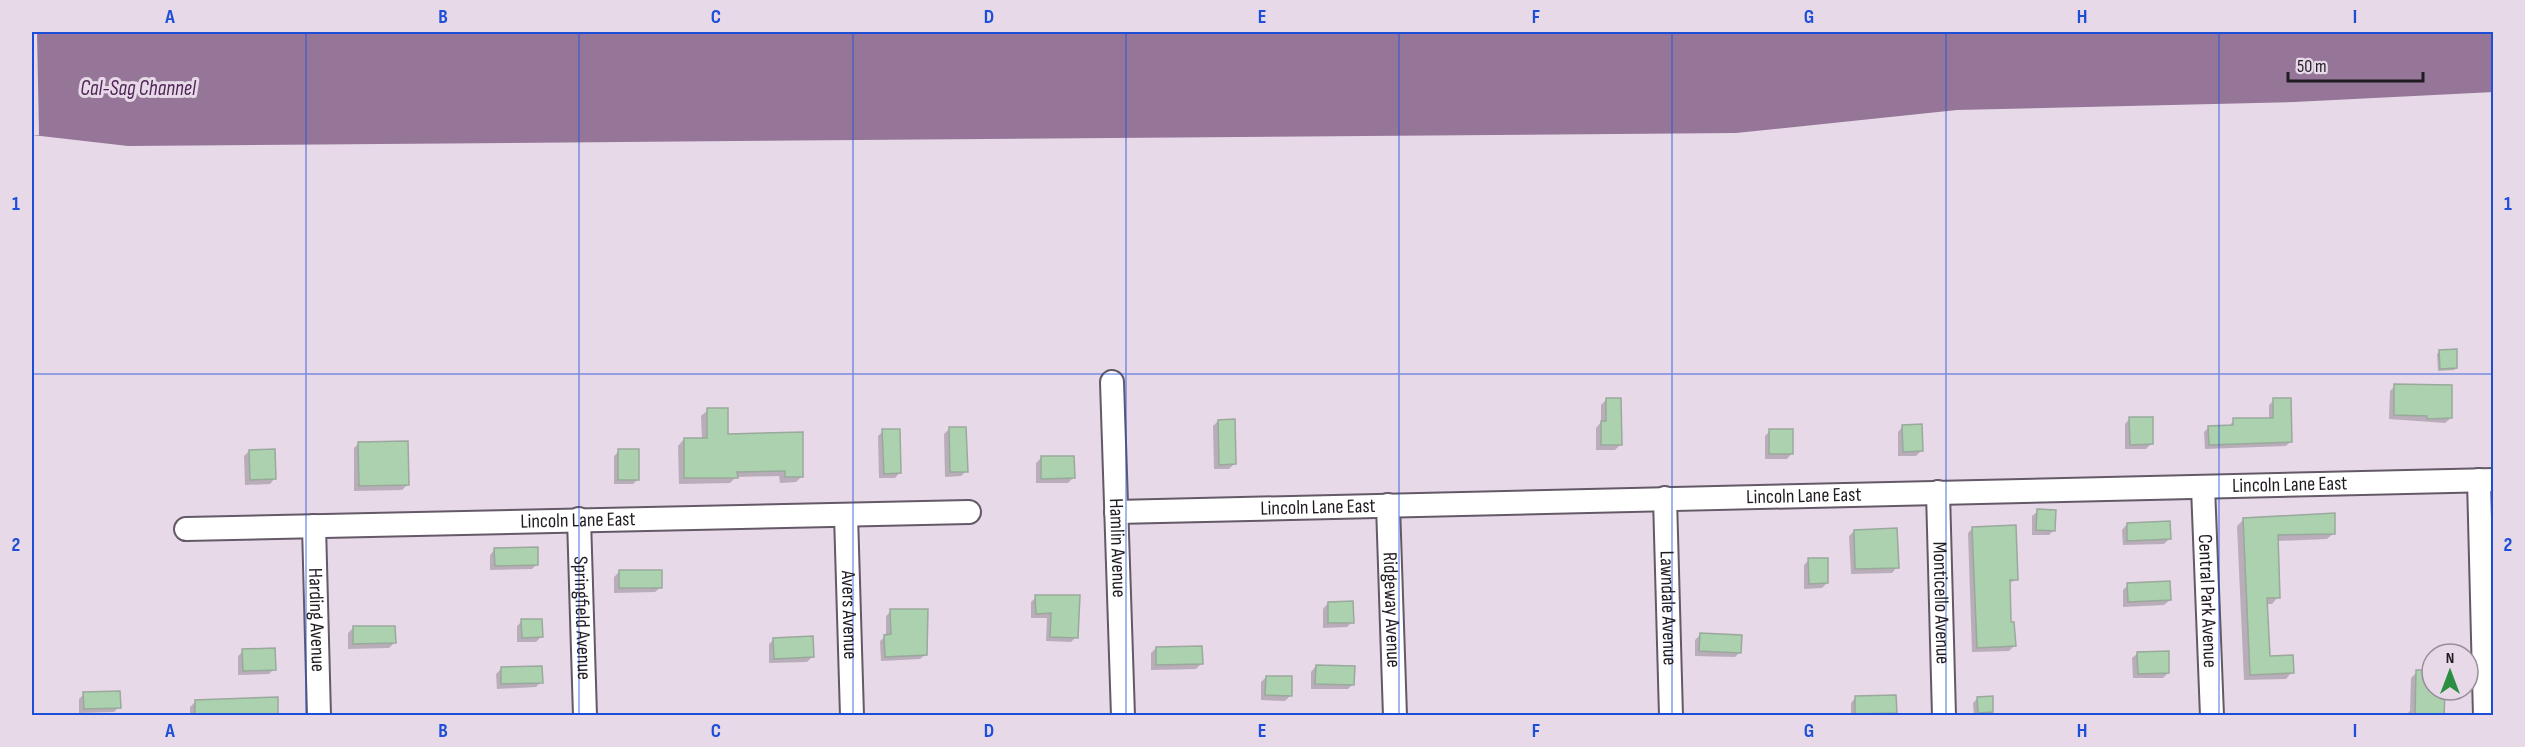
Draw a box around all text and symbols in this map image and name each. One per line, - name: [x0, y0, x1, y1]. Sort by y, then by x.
- text: A: [164, 5, 175, 29]
- text: B: [438, 5, 448, 29]
- text: C: [711, 5, 721, 29]
- text: D: [984, 5, 994, 29]
- text: E: [1258, 5, 1266, 29]
- text: F: [1532, 5, 1540, 29]
- text: G: [1804, 5, 1814, 29]
- text: H: [2077, 5, 2087, 29]
- text: I: [2353, 5, 2357, 29]
- scale bar: [2288, 45, 2423, 83]
- text: 50 m: [2297, 56, 2327, 77]
- water label: Cal-Sag Channel: [80, 76, 197, 101]
- text: 1: [12, 192, 20, 216]
- text: 1: [2504, 192, 2512, 216]
- street label: Lincoln Lane East: [2232, 471, 2348, 498]
- street label: Lincoln Lane East: [1746, 483, 1862, 509]
- street label: Lincoln Lane East: [1260, 494, 1376, 521]
- street label: Hamlin Avenue: [1104, 498, 1131, 598]
- street label: Lincoln Lane East: [520, 507, 636, 534]
- text: 2: [12, 533, 20, 557]
- text: 2: [2504, 533, 2512, 557]
- street label: Central Park Avenue: [2193, 534, 2222, 668]
- street label: Monticello Avenue: [1927, 541, 1955, 665]
- street label: Lawndale Avenue: [1654, 550, 1682, 666]
- street label: Ridgeway Avenue: [1378, 552, 1405, 668]
- street label: Springfield Avenue: [568, 556, 596, 680]
- street label: Harding Avenue: [303, 568, 330, 672]
- street label: Avers Avenue: [836, 569, 862, 660]
- north arrow: [2420, 642, 2480, 702]
- text: N: [2446, 649, 2454, 668]
- text: A: [164, 719, 175, 743]
- text: B: [438, 719, 448, 743]
- text: C: [711, 719, 721, 743]
- text: D: [984, 719, 994, 743]
- text: E: [1258, 719, 1266, 743]
- text: F: [1532, 719, 1540, 743]
- text: G: [1804, 719, 1814, 743]
- text: H: [2077, 719, 2087, 743]
- text: I: [2353, 719, 2357, 743]

